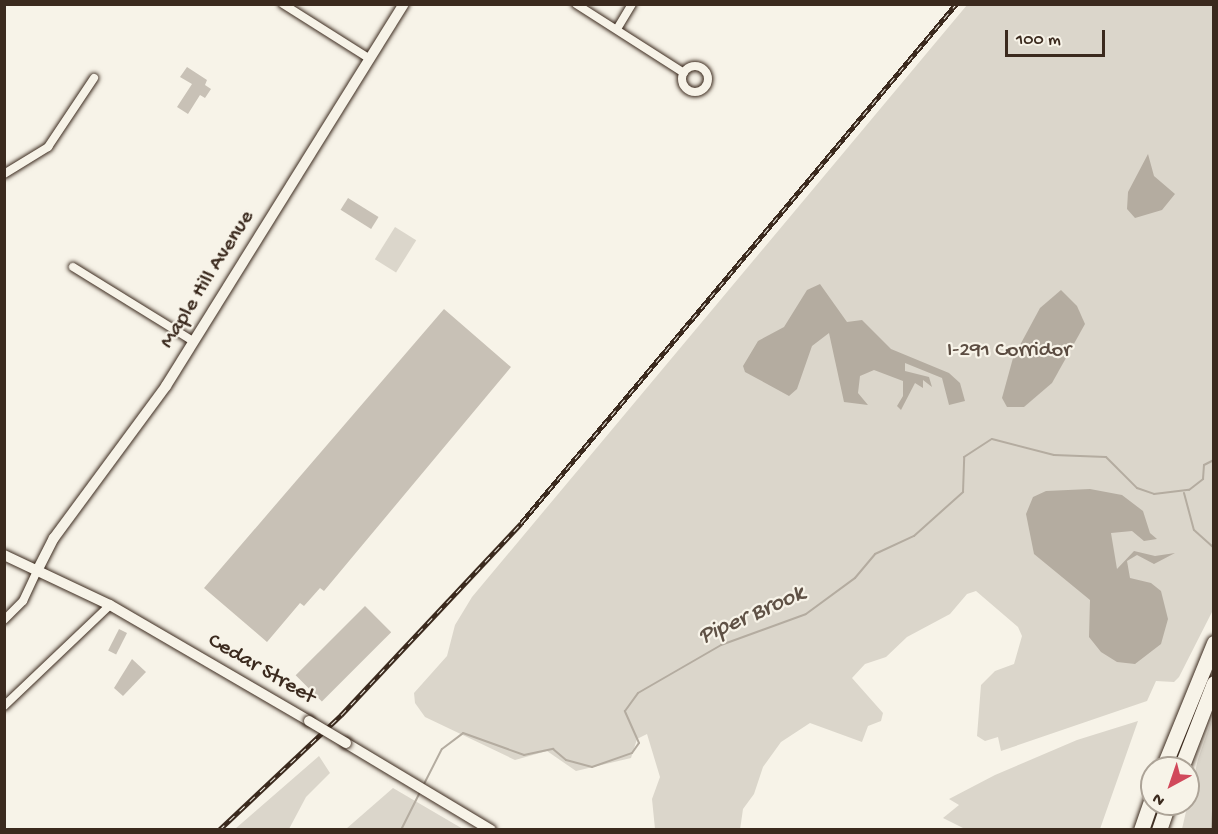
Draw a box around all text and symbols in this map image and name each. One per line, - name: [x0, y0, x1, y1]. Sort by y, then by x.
- scale bar: [1008, 18, 1108, 56]
- text: 100 m: [1016, 30, 1061, 51]
- street label: Maple Hill Avenue: [155, 206, 261, 354]
- park label: I-291 Corridor: [947, 339, 1071, 365]
- water label: Piper Brook: [694, 580, 810, 652]
- street label: Cedar Street: [202, 629, 320, 711]
- north arrow: [1140, 756, 1200, 816]
- text: N: [1149, 788, 1170, 809]

